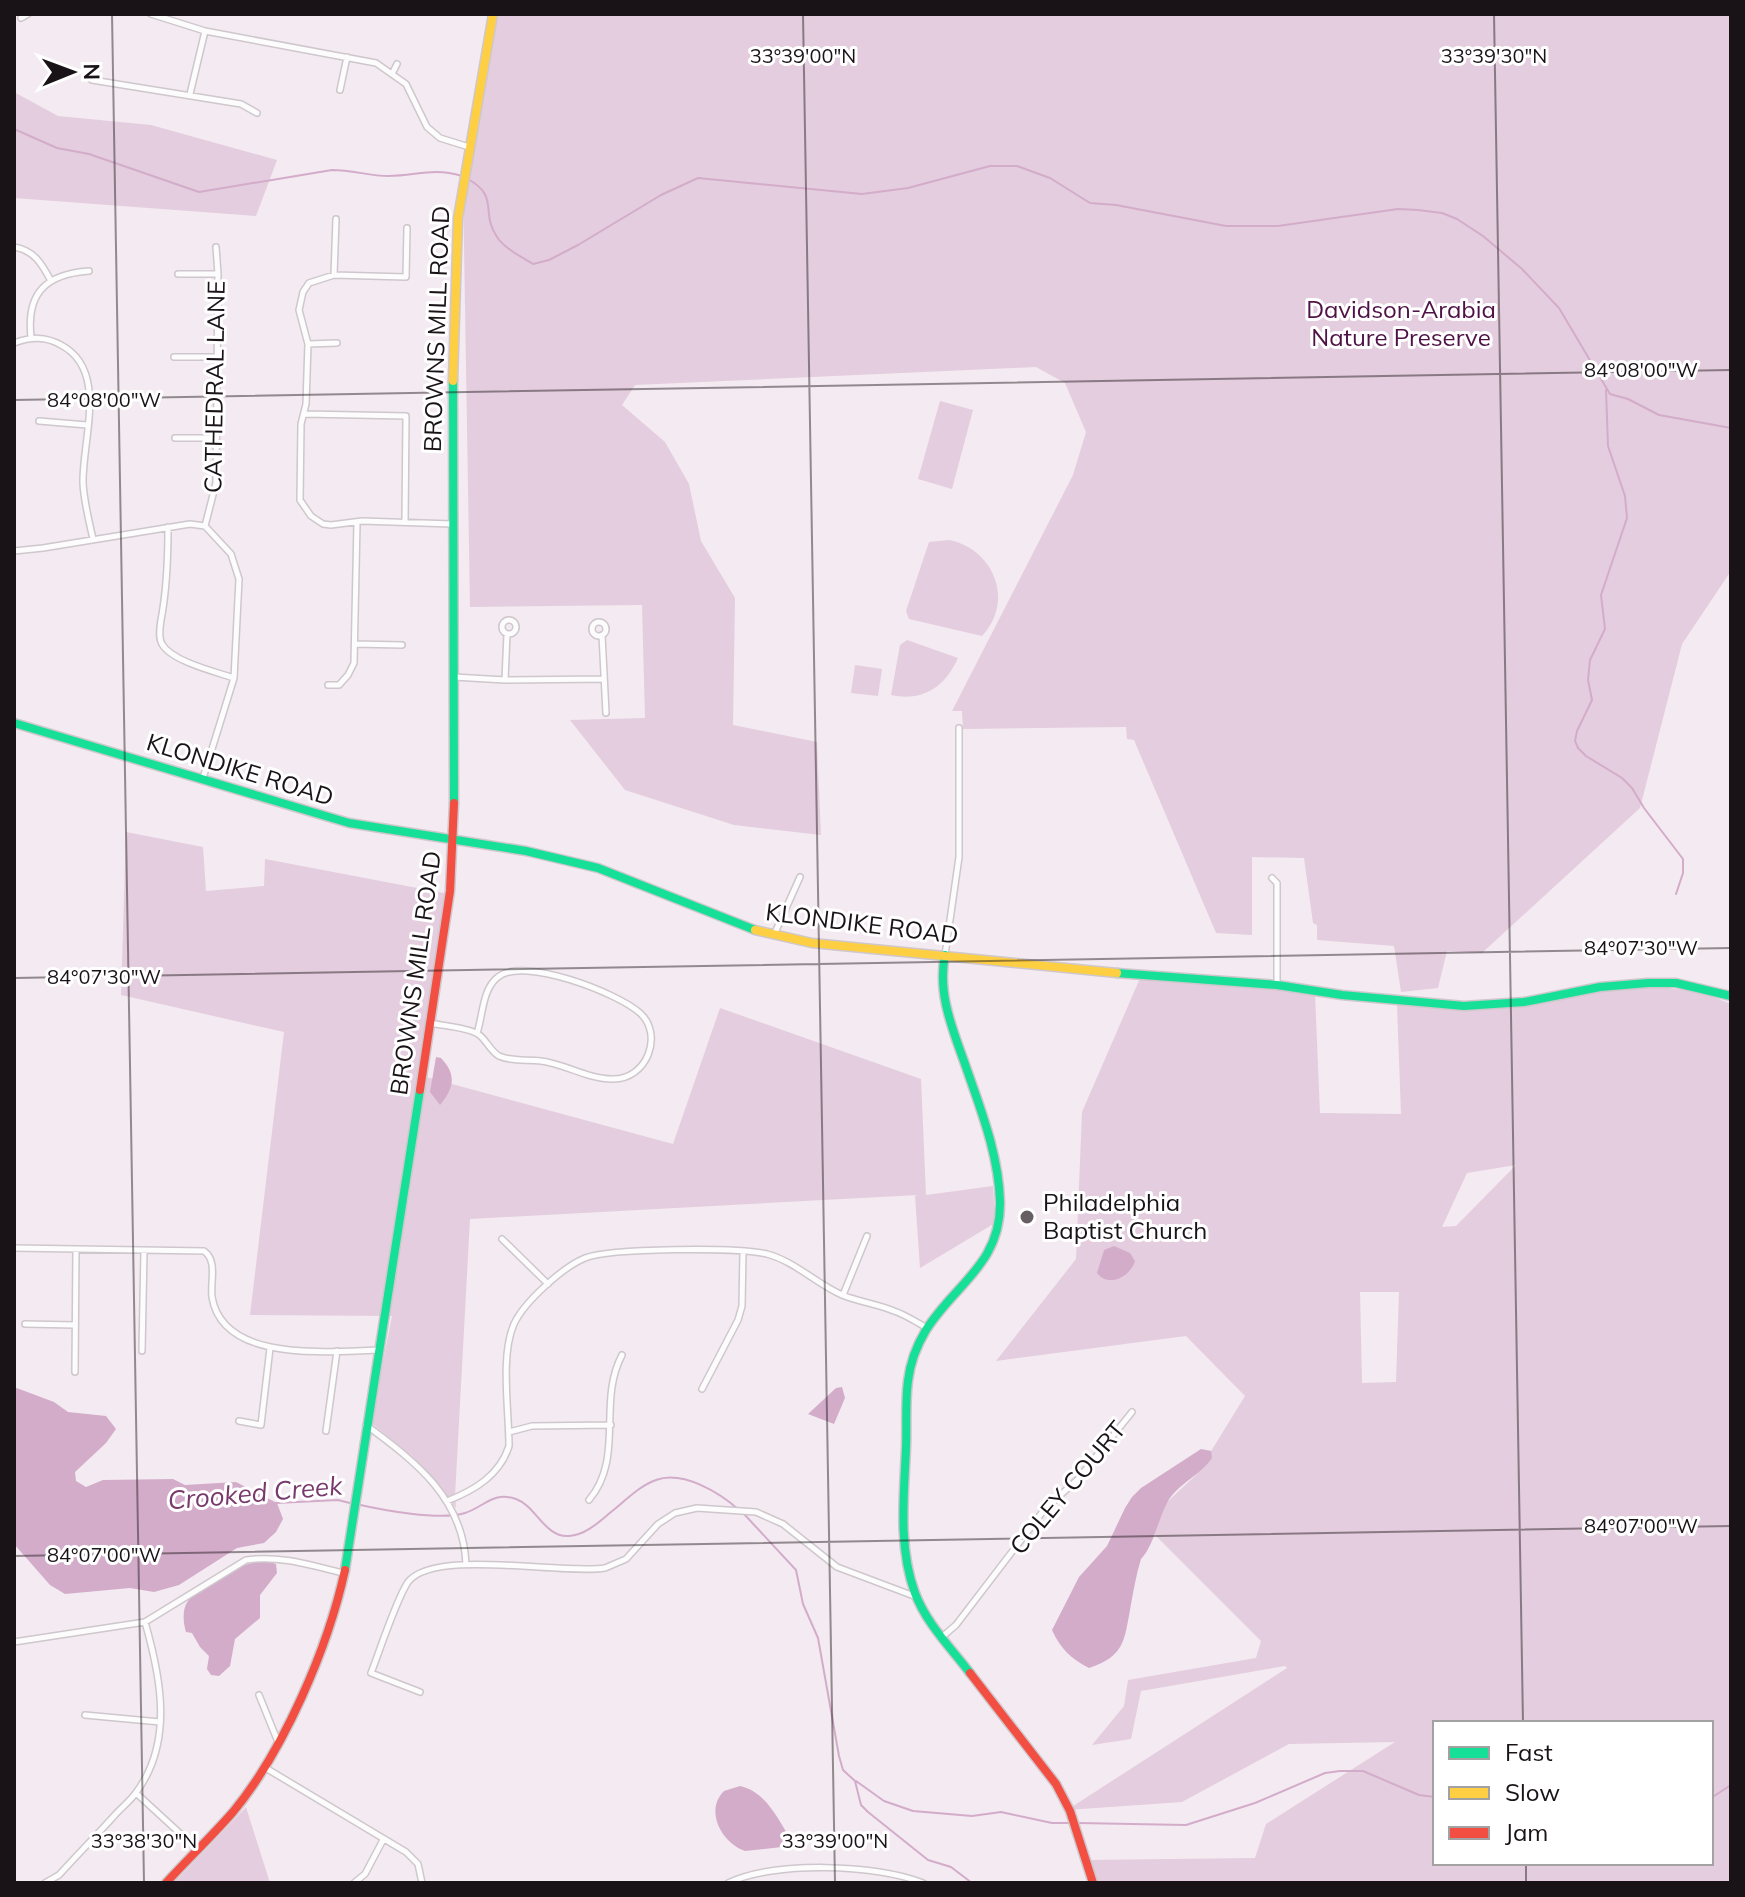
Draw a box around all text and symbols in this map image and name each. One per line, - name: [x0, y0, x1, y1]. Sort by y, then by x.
- north arrow: [32, 32, 112, 112]
- text: 33°39'00"N: [750, 43, 856, 68]
- text: 33°39'30"N: [1441, 43, 1547, 68]
- text: N: [78, 63, 106, 80]
- street label: BROWNS MILL ROAD: [417, 205, 455, 453]
- street label: CATHEDRAL LANE: [197, 281, 231, 493]
- park label: Davidson-Arabia Nature Preserve: [1306, 294, 1496, 352]
- text: 84°08'00"W: [1584, 357, 1698, 382]
- text: 84°08'00"W: [47, 387, 161, 412]
- street label: KLONDIKE ROAD: [143, 726, 337, 812]
- street label: BROWNS MILL ROAD: [383, 849, 447, 1097]
- street label: KLONDIKE ROAD: [764, 896, 960, 950]
- text: 84°07'30"W: [1584, 935, 1698, 960]
- text: 84°07'30"W: [47, 964, 161, 989]
- place label: Philadelphia Baptist Church: [1043, 1187, 1207, 1245]
- marker: Philadelphia Baptist Church: [1018, 1208, 1036, 1226]
- street label: COLEY COURT: [1003, 1414, 1132, 1560]
- water label: Crooked Creek: [166, 1468, 344, 1517]
- text: 84°07'00"W: [1584, 1513, 1698, 1538]
- text: 84°07'00"W: [47, 1542, 161, 1567]
- legend: [1433, 1721, 1713, 1865]
- text: Fast: [1505, 1737, 1553, 1767]
- text: Slow: [1505, 1777, 1560, 1807]
- text: Jam: [1505, 1817, 1548, 1847]
- text: 33°38'30"N: [91, 1828, 197, 1853]
- text: 33°39'00"N: [782, 1828, 888, 1853]

